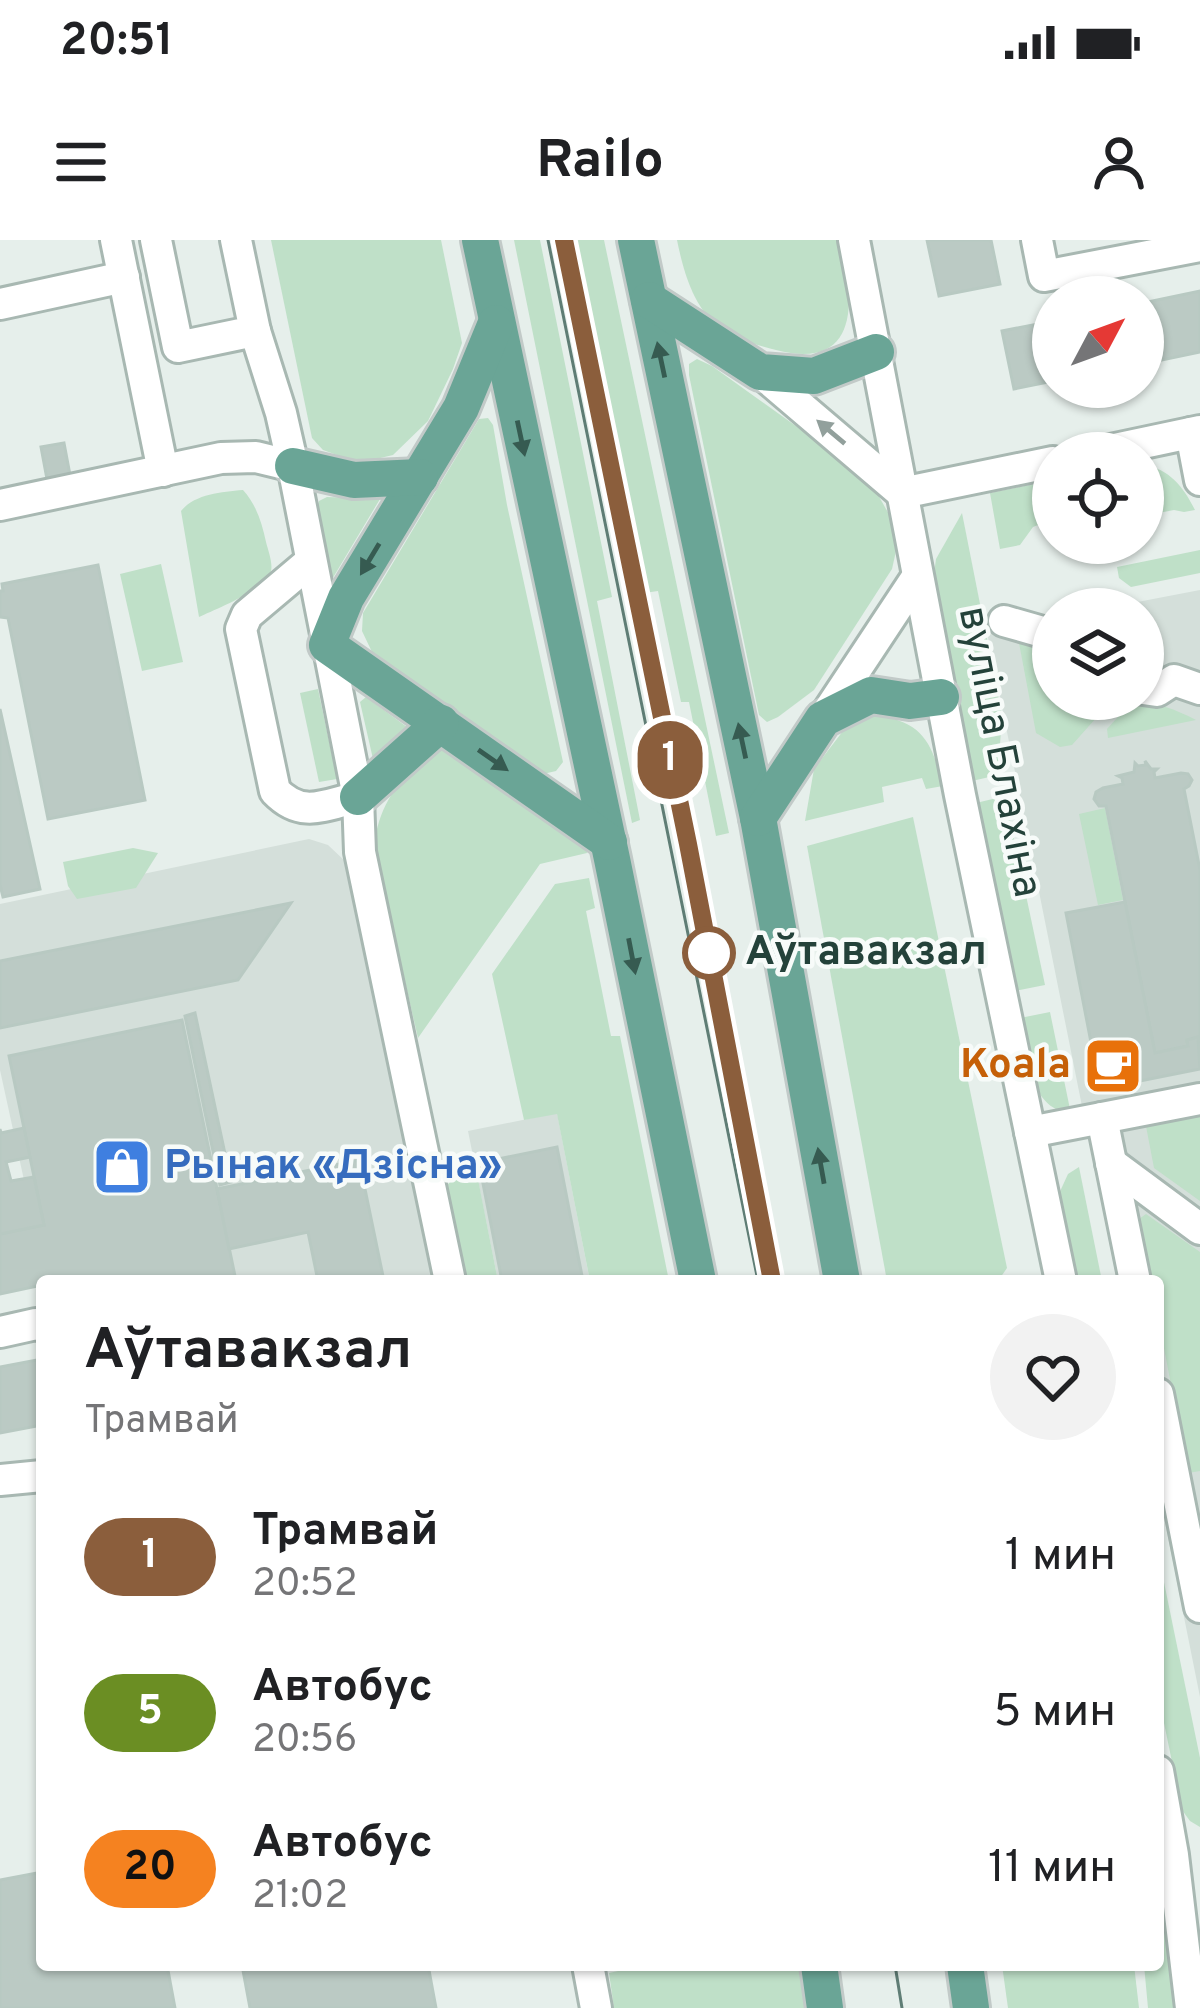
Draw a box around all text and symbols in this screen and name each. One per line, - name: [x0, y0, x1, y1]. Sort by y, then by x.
- text: 20:51: [60, 14, 174, 71]
- text: Railo: [536, 128, 664, 197]
- icon: menu: [48, 129, 114, 195]
- icon: person: [1086, 129, 1152, 195]
- north arrow: [1032, 276, 1164, 408]
- map controls: [1032, 276, 1164, 720]
- one-way arrow: [651, 340, 670, 378]
- one-way arrow: [513, 419, 532, 457]
- one-way arrow: [816, 420, 846, 446]
- button: locate: [1032, 432, 1164, 564]
- one-way arrow: [360, 542, 381, 576]
- button: layers: [1032, 588, 1164, 720]
- street label: вуліца Блахіна: [944, 602, 1052, 902]
- line badge: 1: [631, 721, 709, 799]
- one-way arrow: [732, 722, 751, 760]
- text: 1: [662, 733, 678, 786]
- one-way arrow: [477, 748, 509, 771]
- place label: Аўтавакзал: [745, 927, 987, 980]
- marker: Аўтавакзал: [684, 928, 734, 978]
- one-way arrow: [623, 938, 642, 976]
- cafe icon: Koala: [1082, 1035, 1144, 1097]
- place label: Koala: [960, 1040, 1071, 1093]
- shop icon: Рынак «Дзісна»: [91, 1136, 153, 1198]
- place label: Рынак «Дзісна»: [164, 1141, 502, 1194]
- one-way arrow: [811, 1147, 830, 1184]
- button: heart: [990, 1314, 1116, 1440]
- text: Аўтавакзал: [84, 1317, 412, 1389]
- text: Трамвай: [84, 1398, 239, 1447]
- text: Трамвай: [252, 1504, 438, 1561]
- text: 1 мин: [1005, 1529, 1116, 1586]
- text: 1: [142, 1530, 158, 1583]
- text: 20:52: [252, 1561, 358, 1610]
- text: Автобус: [252, 1660, 433, 1717]
- text: 5 мин: [994, 1685, 1116, 1742]
- text: 5: [137, 1686, 163, 1739]
- text: 20:56: [252, 1717, 357, 1766]
- text: Автобус: [252, 1816, 433, 1873]
- text: 11 мин: [988, 1841, 1116, 1898]
- text: 20: [123, 1842, 177, 1895]
- text: 21:02: [252, 1873, 348, 1922]

